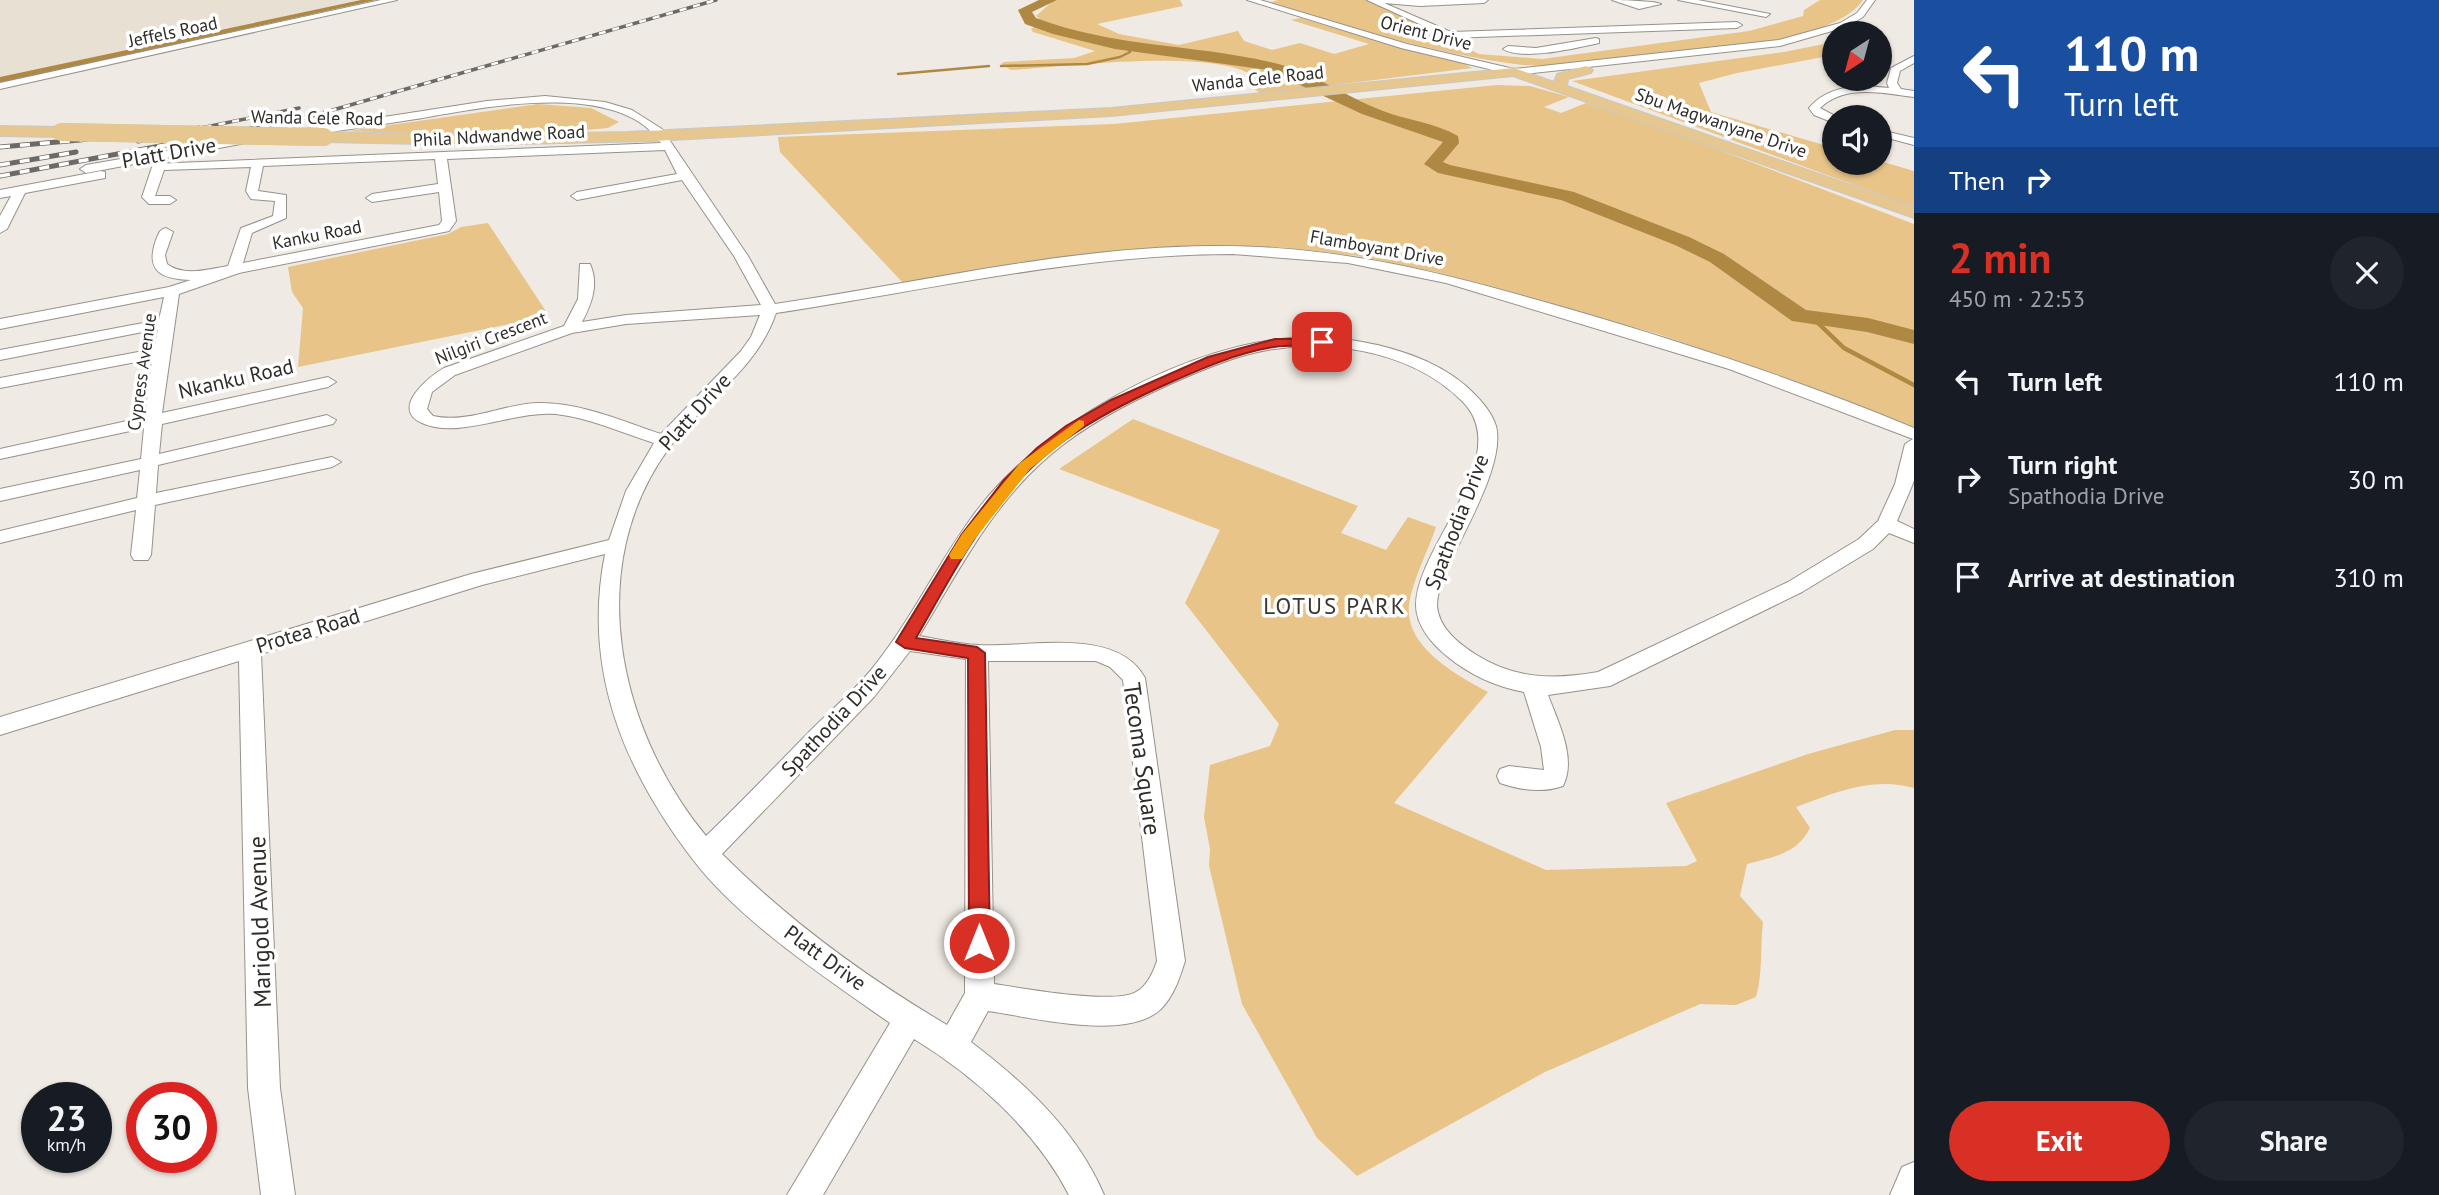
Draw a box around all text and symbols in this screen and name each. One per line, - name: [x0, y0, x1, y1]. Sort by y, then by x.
- street label: Orient Drive: [1378, 10, 1474, 55]
- street label: Jeffels Road: [125, 11, 220, 52]
- north arrow: [1822, 21, 1892, 91]
- map controls: [1822, 21, 1892, 175]
- text: 110 m: [2064, 21, 2199, 85]
- icon: left: [1949, 28, 2040, 119]
- street label: Wanda Cele Road: [1191, 60, 1325, 97]
- street label: Sbu Magwanyane Drive: [1632, 82, 1810, 163]
- text: Turn left: [2064, 83, 2179, 125]
- street label: Wanda Cele Road: [251, 105, 383, 130]
- button: sound: [1822, 105, 1892, 175]
- street label: Phila Ndwandwe Road: [412, 120, 586, 151]
- street label: Platt Drive: [120, 131, 218, 174]
- icon: right: [2019, 161, 2057, 199]
- text: Then: [1949, 164, 2005, 197]
- street label: Kanku Road: [270, 215, 364, 254]
- street label: Flamboyant Drive: [1308, 224, 1446, 271]
- text: 2 min: [1949, 230, 2051, 285]
- button: close: [2330, 236, 2404, 310]
- text: 450 m · 22:53: [1949, 284, 2085, 313]
- street label: Nilgiri Crescent: [432, 306, 550, 369]
- street label: Cypress Avenue: [122, 312, 161, 432]
- pin: [1292, 312, 1352, 372]
- icon: arrive: [1303, 323, 1341, 361]
- street label: Nkanku Road: [176, 352, 296, 405]
- icon: left: [1949, 362, 1987, 400]
- text: Turn left: [2008, 365, 2102, 398]
- text: 110 m: [2333, 365, 2404, 398]
- street label: Platt Drive: [653, 367, 737, 456]
- text: Turn right: [2008, 448, 2117, 481]
- street label: Spathodia Drive: [1418, 450, 1495, 593]
- icon: right: [1949, 460, 1987, 498]
- text: 30 m: [2348, 463, 2404, 496]
- text: Spathodia Drive: [2008, 481, 2164, 510]
- icon: arrive: [1949, 558, 1987, 596]
- text: Arrive at destination: [2008, 561, 2235, 594]
- text: 310 m: [2333, 561, 2404, 594]
- district label: LOTUS PARK: [1263, 591, 1407, 620]
- street label: Protea Road: [253, 602, 363, 659]
- street label: Spathodia Drive: [775, 659, 892, 782]
- street label: Tecoma Square: [1116, 681, 1169, 837]
- street label: Marigold Avenue: [241, 836, 278, 1008]
- position arrow: [942, 906, 1016, 980]
- street label: Platt Drive: [779, 919, 872, 996]
- speed limit sign: 30: [126, 1082, 217, 1173]
- text: 23: [47, 1095, 86, 1141]
- button: Exit: [1949, 1101, 2170, 1181]
- button: Share: [2184, 1101, 2404, 1181]
- text: km/h: [47, 1133, 86, 1156]

